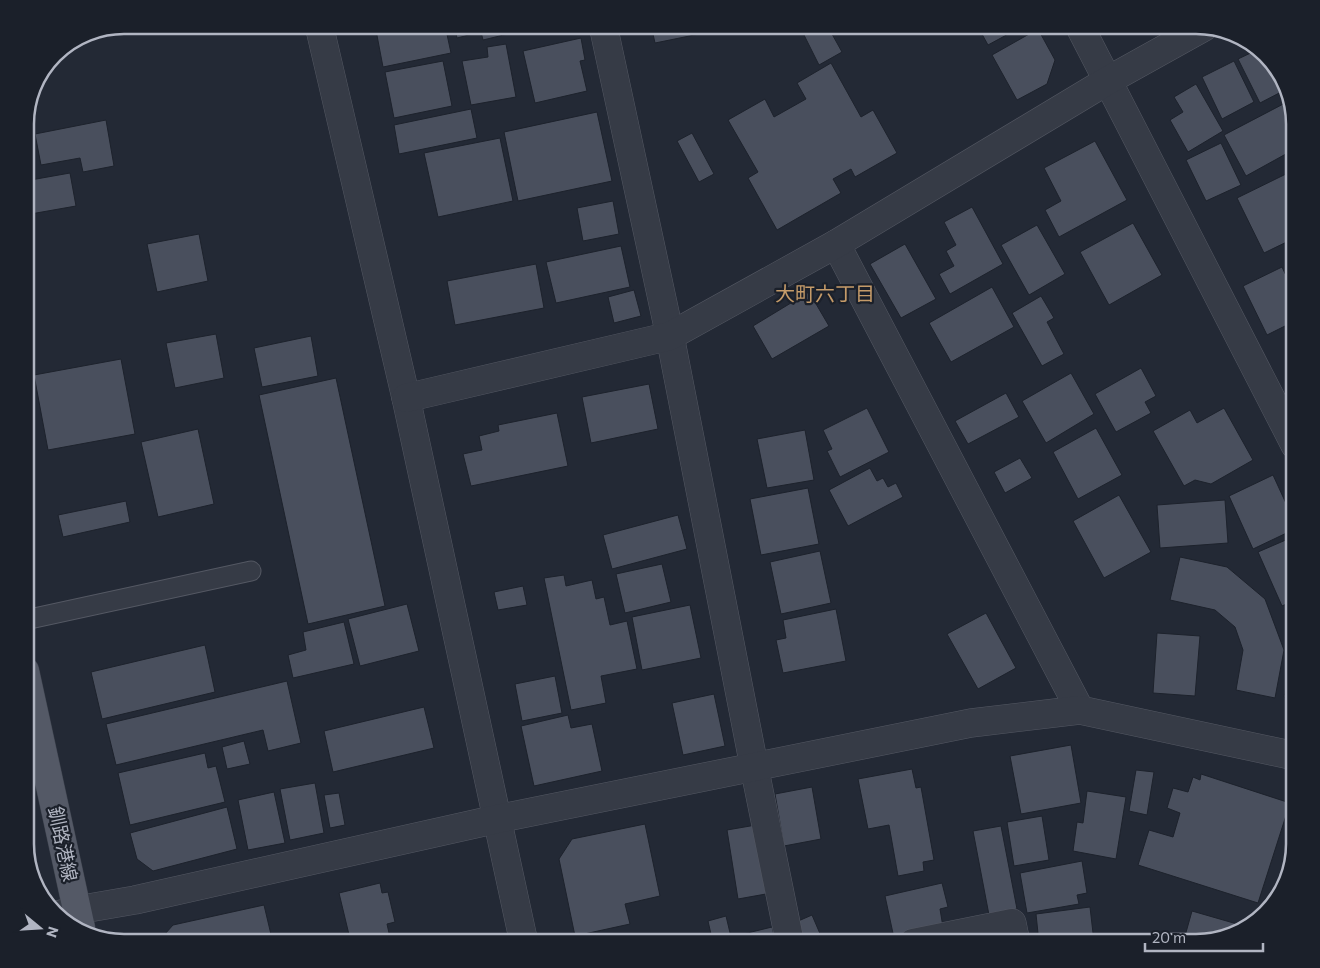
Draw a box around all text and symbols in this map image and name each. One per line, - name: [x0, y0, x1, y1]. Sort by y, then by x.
- district label: 大町六丁目: [775, 281, 875, 305]
- street label: 釧路港線: [44, 804, 83, 883]
- north arrow: [15, 903, 65, 953]
- scale bar: [1145, 920, 1262, 952]
- text: N: [43, 925, 63, 940]
- text: 20 m: [1152, 928, 1186, 946]

